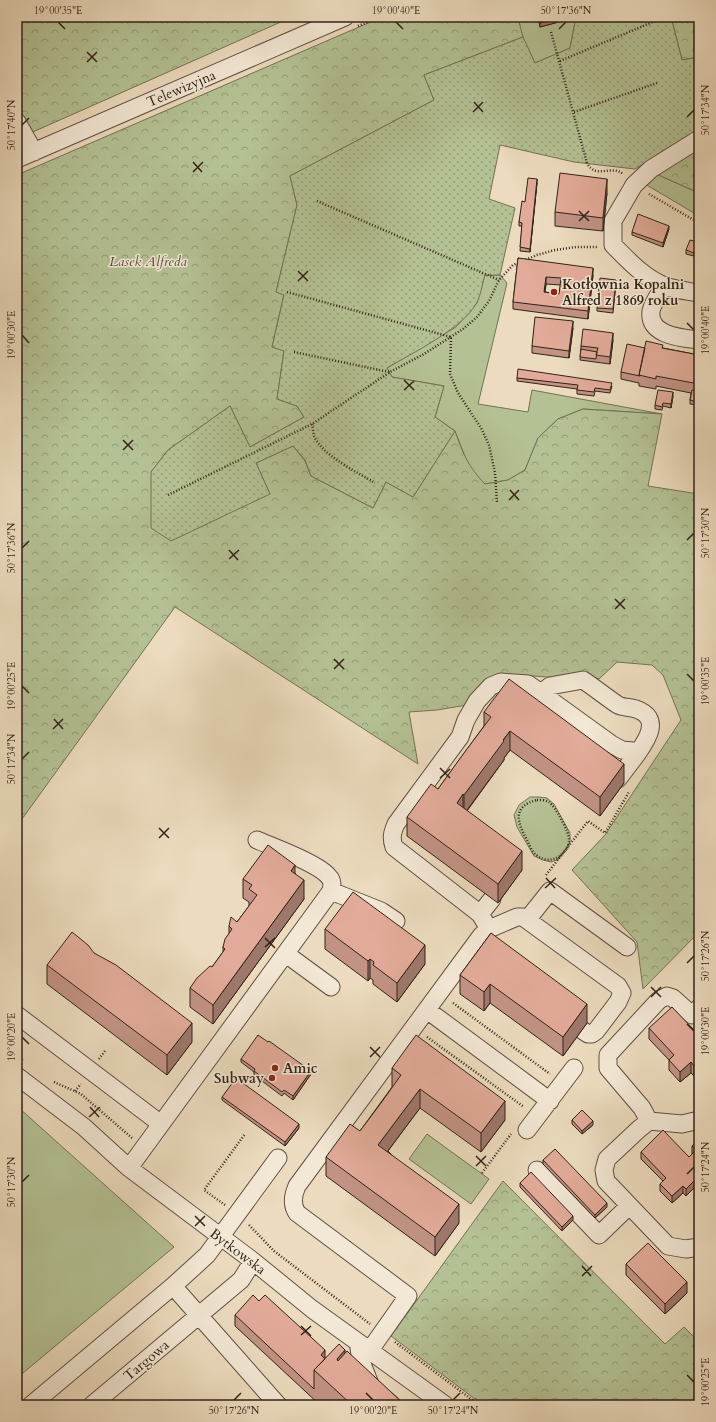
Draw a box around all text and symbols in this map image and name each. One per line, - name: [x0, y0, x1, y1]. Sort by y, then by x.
- text: 19°00'35"E: [34, 4, 82, 18]
- text: 19°00'40"E: [372, 4, 420, 18]
- text: 50°17'36"N: [541, 4, 592, 18]
- street label: Telewizyjna: [144, 65, 219, 112]
- text: 50°17'34"N: [699, 84, 713, 135]
- text: 50°17'40"N: [5, 99, 19, 150]
- park label: Lasek Alfreda: [109, 252, 187, 271]
- place label: Kotłownia Kopalni Alfred z 1869 roku: [562, 275, 685, 310]
- marker: Kotłownia Kopalni Alfred z 1869 roku: [549, 287, 559, 297]
- text: 19°00'40"E: [699, 306, 713, 354]
- text: 19°00'30"E: [5, 311, 19, 359]
- text: 50°17'30"N: [699, 507, 713, 558]
- text: 50°17'36"N: [5, 522, 19, 573]
- text: 19°00'35"E: [699, 657, 713, 705]
- text: 19°00'25"E: [5, 662, 19, 710]
- text: 50°17'34"N: [5, 733, 19, 784]
- text: 50°17'26"N: [699, 930, 713, 981]
- text: 19°00'30"E: [699, 1007, 713, 1055]
- text: 19°00'20"E: [5, 1013, 19, 1061]
- place label: Amic: [283, 1059, 318, 1078]
- marker: Amic: [270, 1063, 280, 1073]
- place label: Subway: [214, 1069, 264, 1088]
- marker: Subway: [267, 1073, 277, 1083]
- text: 50°17'24"N: [699, 1141, 713, 1192]
- text: 50°17'30"N: [5, 1156, 19, 1207]
- street label: Bytkowska: [206, 1224, 270, 1279]
- street label: Targowa: [119, 1336, 173, 1385]
- text: 19°00'25"E: [699, 1358, 713, 1406]
- text: 50°17'26"N: [209, 1404, 260, 1418]
- text: 19°00'20"E: [349, 1404, 397, 1418]
- text: 50°17'24"N: [428, 1404, 479, 1418]

